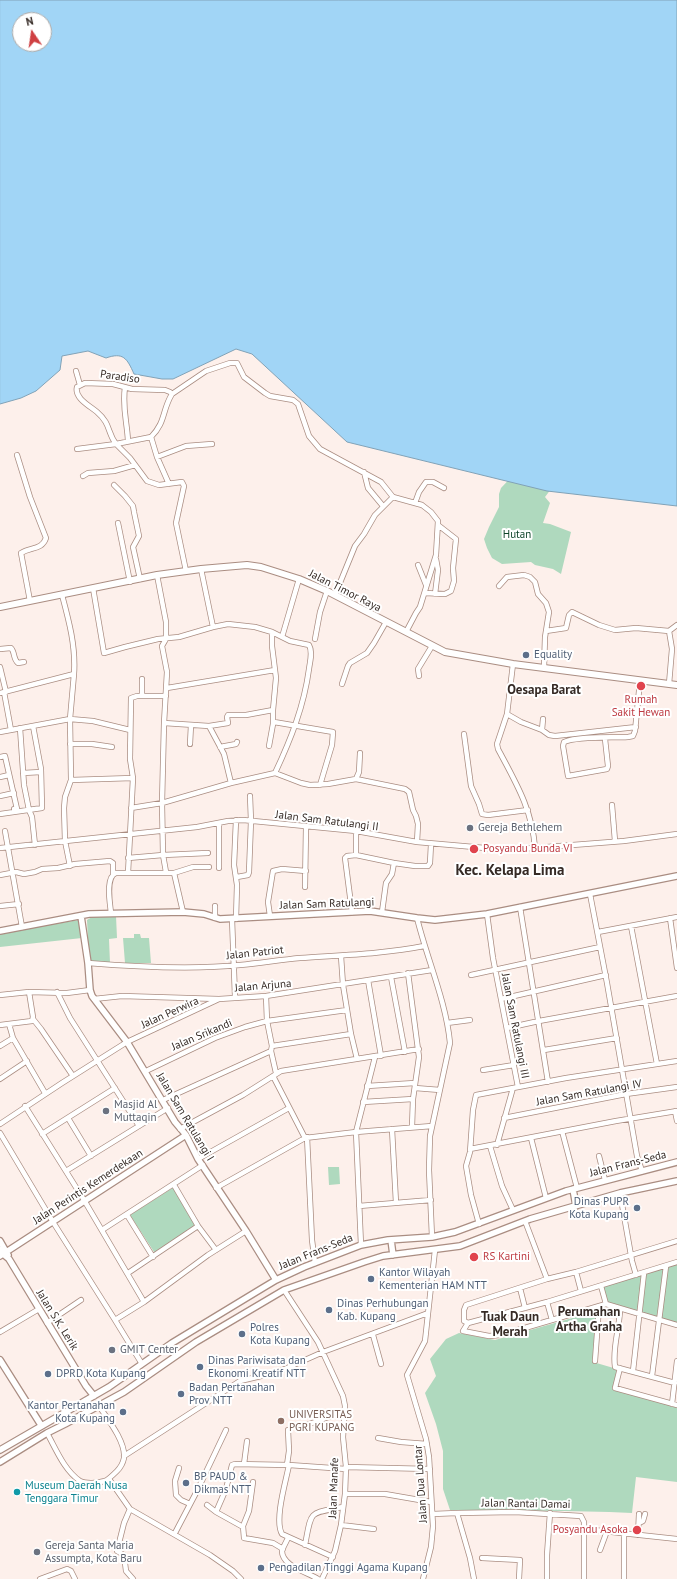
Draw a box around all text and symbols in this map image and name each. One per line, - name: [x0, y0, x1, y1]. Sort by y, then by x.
- north arrow: [12, 12, 52, 52]
- text: N: [24, 14, 35, 29]
- street label: Paradiso: [99, 368, 141, 386]
- park label: Hutan: [503, 528, 531, 542]
- street label: Jalan Timor Raya: [307, 567, 383, 615]
- place label: Equality: [534, 648, 572, 662]
- marker: Equality: [521, 650, 531, 660]
- marker: Rumah Sakit Hewan: [635, 680, 647, 692]
- district label: Oesapa Barat: [507, 682, 581, 698]
- place label: Rumah Sakit Hewan: [612, 693, 670, 719]
- street label: Jalan Sam Ratulangi II: [275, 808, 379, 834]
- place label: Gereja Bethlehem: [478, 821, 562, 835]
- marker: Gereja Bethlehem: [465, 823, 475, 833]
- place label: Posyandu Bunda VI: [483, 842, 573, 856]
- marker: Posyandu Bunda VI: [468, 843, 480, 855]
- district label: Kec. Kelapa Lima: [456, 862, 564, 880]
- street label: Jalan Sam Ratulangi: [280, 896, 374, 912]
- street label: Jalan Patriot: [226, 943, 284, 963]
- street label: Jalan Sam Ratulangi III: [498, 972, 532, 1080]
- street label: Jalan Arjuna: [234, 977, 292, 995]
- street label: Jalan Perwira: [139, 994, 201, 1032]
- street label: Jalan Srikandi: [170, 1016, 234, 1054]
- street label: Jalan Sam Ratulangi I: [153, 1070, 217, 1164]
- street label: Jalan Sam Ratulangi IV: [535, 1077, 643, 1109]
- place label: Masjid Al Muttaqin: [114, 1098, 157, 1124]
- marker: Masjid Al Muttaqin: [101, 1106, 111, 1116]
- street label: Jalan Perintis Kemerdekaan: [31, 1147, 145, 1227]
- street label: Jalan Frans-Seda: [588, 1148, 668, 1180]
- place label: Dinas PUPR Kota Kupang: [569, 1195, 629, 1221]
- marker: Dinas PUPR Kota Kupang: [632, 1203, 642, 1213]
- street label: Jalan Frans-Seda: [277, 1231, 355, 1273]
- place label: RS Kartini: [483, 1250, 530, 1264]
- marker: RS Kartini: [468, 1251, 480, 1263]
- place label: Kantor Wilayah Kementerian HAM NTT: [379, 1266, 487, 1292]
- marker: Kantor Wilayah Kementerian HAM NTT: [366, 1274, 376, 1284]
- street label: Jalan S.K. Lerik: [33, 1287, 81, 1353]
- place label: Dinas Perhubungan Kab. Kupang: [337, 1297, 428, 1323]
- district label: Perumahan Artha Graha: [556, 1304, 622, 1335]
- marker: Dinas Perhubungan Kab. Kupang: [324, 1305, 334, 1315]
- district label: Tuak Daun Merah: [481, 1309, 539, 1340]
- place label: Polres Kota Kupang: [250, 1321, 310, 1347]
- marker: Polres Kota Kupang: [237, 1329, 247, 1339]
- place label: GMIT Center: [120, 1343, 178, 1357]
- marker: GMIT Center: [107, 1345, 117, 1355]
- place label: Dinas Pariwisata dan Ekonomi Kreatif NTT: [208, 1354, 306, 1380]
- marker: Dinas Pariwisata dan Ekonomi Kreatif NTT: [195, 1362, 205, 1372]
- place label: DPRD Kota Kupang: [56, 1367, 146, 1381]
- marker: DPRD Kota Kupang: [43, 1369, 53, 1379]
- place label: Badan Pertanahan Prov NTT: [189, 1381, 275, 1407]
- marker: Badan Pertanahan Prov NTT: [176, 1389, 186, 1399]
- place label: Kantor Pertanahan Kota Kupang: [27, 1399, 115, 1425]
- marker: Kantor Pertanahan Kota Kupang: [118, 1407, 128, 1417]
- place label: UNIVERSITAS PGRI KUPANG: [289, 1408, 354, 1434]
- marker: UNIVERSITAS PGRI KUPANG: [276, 1416, 286, 1426]
- street label: Jalan Dua Lontar: [412, 1445, 430, 1523]
- street label: Jalan Manafe: [326, 1457, 342, 1519]
- place label: BP PAUD & Dikmas NTT: [194, 1470, 251, 1496]
- marker: BP PAUD & Dikmas NTT: [181, 1478, 191, 1488]
- place label: Museum Daerah Nusa Tenggara Timur: [25, 1479, 127, 1505]
- marker: Museum Daerah Nusa Tenggara Timur: [12, 1487, 22, 1497]
- street label: Jalan Rantai Damai: [481, 1497, 571, 1511]
- place label: Posyandu Asoka: [553, 1523, 628, 1537]
- marker: Posyandu Asoka: [631, 1524, 643, 1536]
- place label: Gereja Santa Maria Assumpta, Kota Baru: [45, 1539, 142, 1565]
- marker: Gereja Santa Maria Assumpta, Kota Baru: [32, 1547, 42, 1557]
- place label: Pengadilan Tinggi Agama Kupang: [269, 1561, 428, 1575]
- marker: Pengadilan Tinggi Agama Kupang: [256, 1563, 266, 1573]

